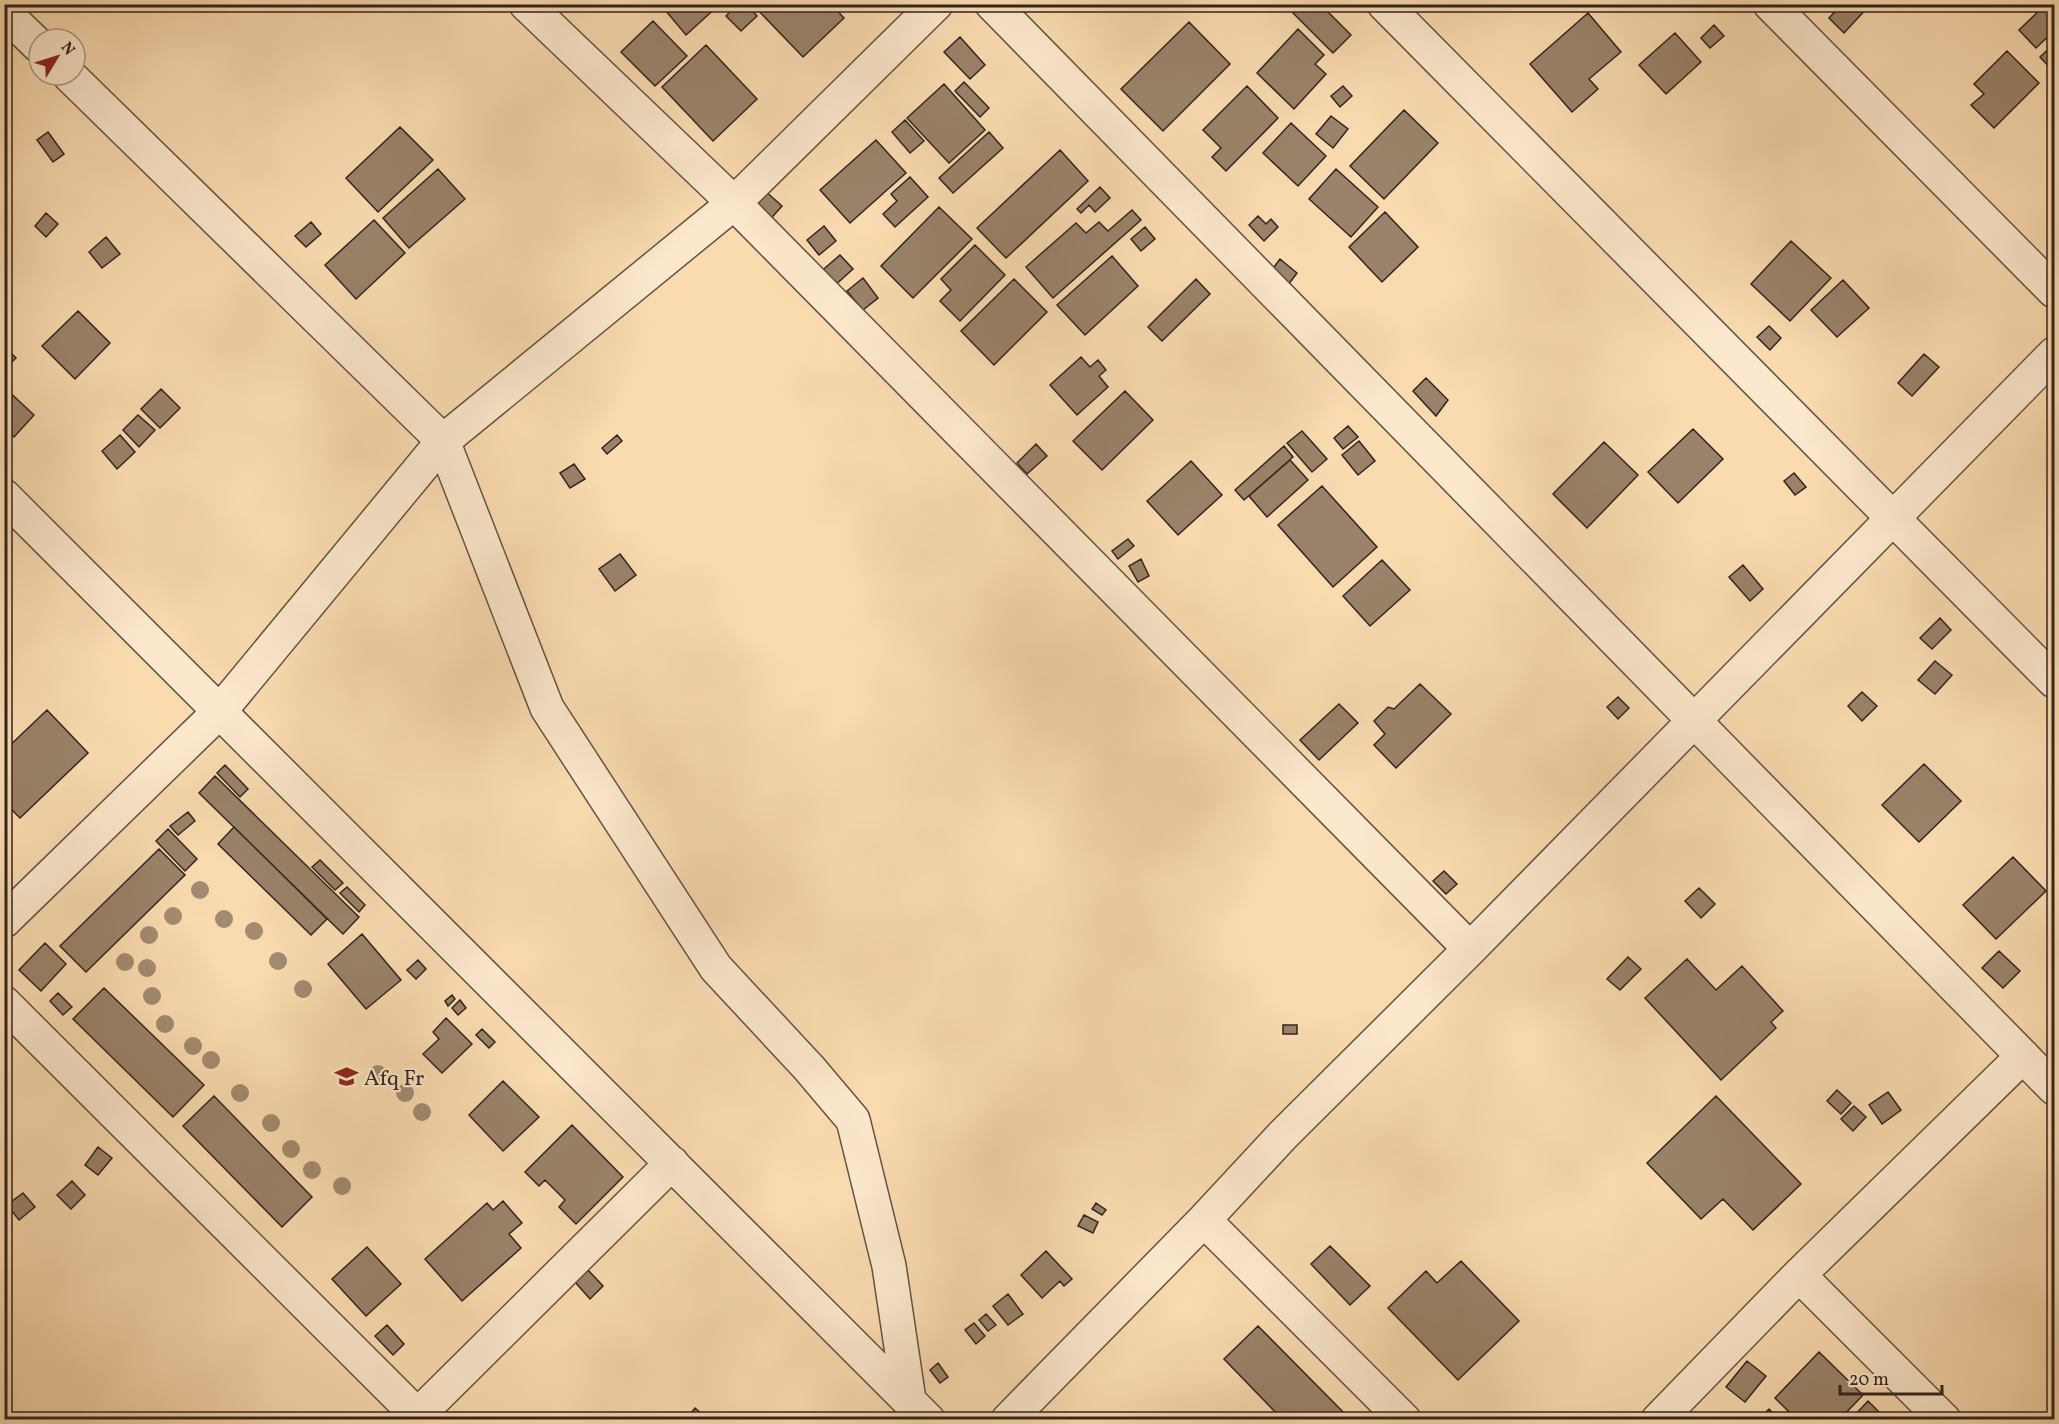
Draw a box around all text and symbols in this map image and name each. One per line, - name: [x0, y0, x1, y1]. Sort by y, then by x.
- north arrow: [27, 27, 87, 87]
- text: N: [55, 38, 80, 61]
- school or university icon: Afq Fr: [333, 1064, 359, 1090]
- place label: Afq Fr: [364, 1064, 424, 1095]
- scale bar: [1840, 1358, 1942, 1396]
- text: 20 m: [1849, 1368, 1889, 1393]

